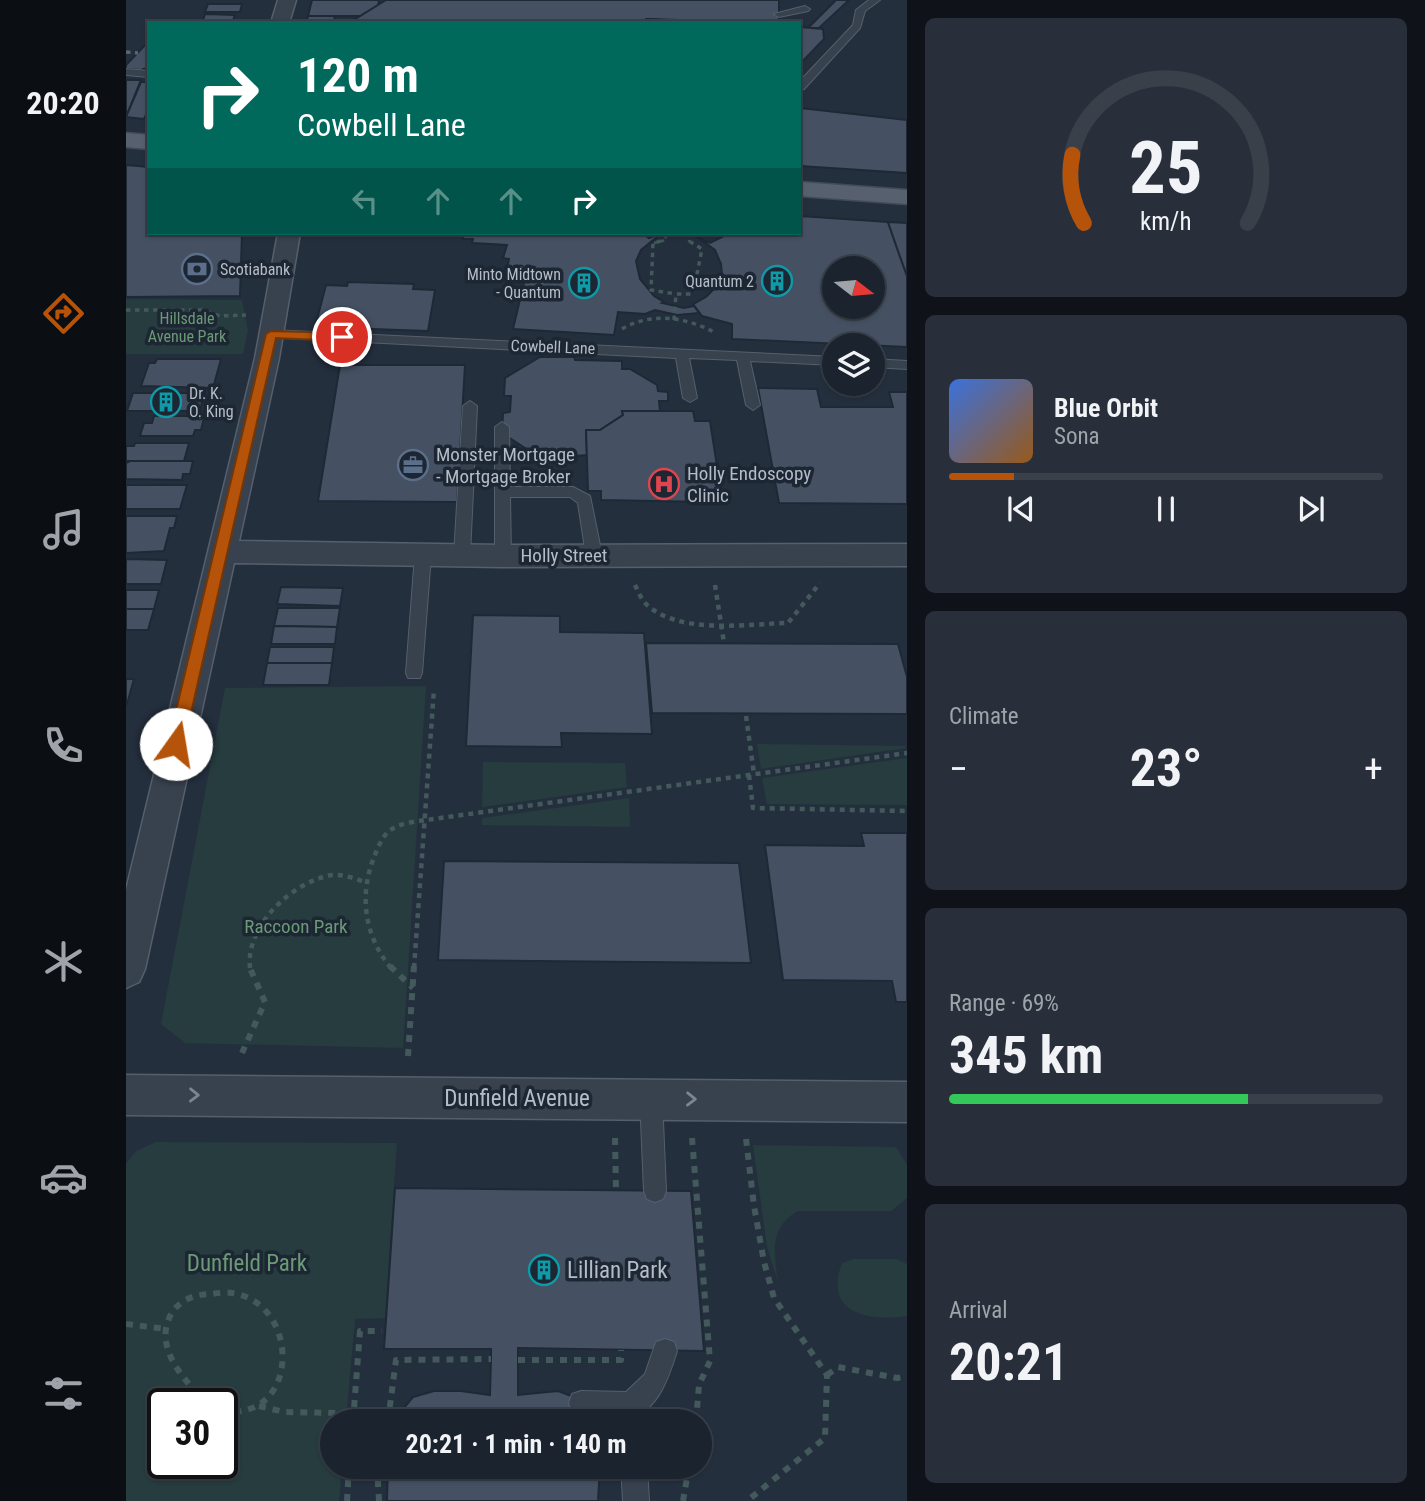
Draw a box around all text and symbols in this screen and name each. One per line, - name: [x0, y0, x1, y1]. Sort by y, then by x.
- text: 120 m: [297, 47, 419, 104]
- icon: right: [182, 49, 273, 140]
- text: 20:20: [26, 84, 100, 122]
- text: Cowbell Lane: [297, 106, 466, 144]
- text: 25: [1129, 126, 1203, 212]
- icon: left: [346, 182, 384, 220]
- icon: ahead: [419, 182, 457, 220]
- icon: ahead: [492, 182, 530, 220]
- icon: right: [565, 182, 603, 220]
- text: km/h: [1140, 207, 1192, 236]
- bank icon: Scotiabank: [180, 252, 214, 286]
- north arrow: [822, 256, 886, 318]
- map controls: [822, 256, 885, 396]
- place label: Scotiabank: [220, 260, 291, 279]
- building icon: Quantum 2: [760, 264, 794, 298]
- place label: Minto Midtown - Quantum: [467, 265, 561, 302]
- building icon: Minto Midtown - Quantum: [567, 266, 601, 300]
- place label: Quantum 2: [685, 272, 754, 291]
- icon: directions: [39, 289, 88, 338]
- pin: [312, 307, 372, 367]
- park label: Hillsdale Avenue Park: [148, 309, 227, 346]
- icon: arrive: [323, 318, 361, 356]
- button: layers: [822, 333, 885, 396]
- street label: Cowbell Lane: [510, 336, 596, 358]
- place label: Dr. K. O. King: [189, 384, 234, 421]
- building icon: Dr. K. O. King: [149, 385, 183, 419]
- text: Blue Orbit: [1054, 393, 1158, 423]
- text: Sona: [1054, 423, 1100, 450]
- place label: Monster Mortgage - Mortgage Broker: [436, 443, 575, 488]
- office icon: Monster Mortgage - Mortgage Broker: [396, 448, 430, 482]
- place label: Holly Endoscopy Clinic: [687, 462, 811, 507]
- hospital icon: Holly Endoscopy Clinic: [647, 467, 681, 501]
- icon: previous: [1002, 490, 1040, 528]
- icon: pause: [1147, 490, 1185, 528]
- icon: next: [1292, 490, 1330, 528]
- icon: music: [39, 505, 88, 554]
- street label: Holly Street: [521, 544, 607, 567]
- text: Climate: [949, 703, 1019, 730]
- position arrow: [139, 707, 213, 781]
- icon: phone: [39, 721, 88, 770]
- text: 23°: [1130, 738, 1202, 799]
- text: −: [949, 747, 968, 791]
- text: +: [1364, 747, 1383, 791]
- park label: Raccoon Park: [244, 915, 348, 938]
- icon: climate: [39, 937, 88, 986]
- text: Range · 69%: [949, 990, 1059, 1017]
- text: 345 km: [949, 1025, 1103, 1086]
- street label: Dunfield Avenue: [444, 1085, 590, 1112]
- one-way arrow: [189, 1087, 200, 1103]
- one-way arrow: [686, 1091, 697, 1107]
- icon: car: [39, 1153, 88, 1202]
- park label: Dunfield Park: [187, 1250, 308, 1277]
- building icon: Lillian Park: [527, 1253, 561, 1287]
- place label: Lillian Park: [567, 1257, 668, 1284]
- text: Arrival: [949, 1297, 1008, 1324]
- text: 20:21: [949, 1332, 1068, 1393]
- icon: filters: [39, 1369, 88, 1418]
- speed limit sign: 30: [147, 1388, 238, 1479]
- text: 20:21 · 1 min · 140 m: [406, 1429, 626, 1459]

